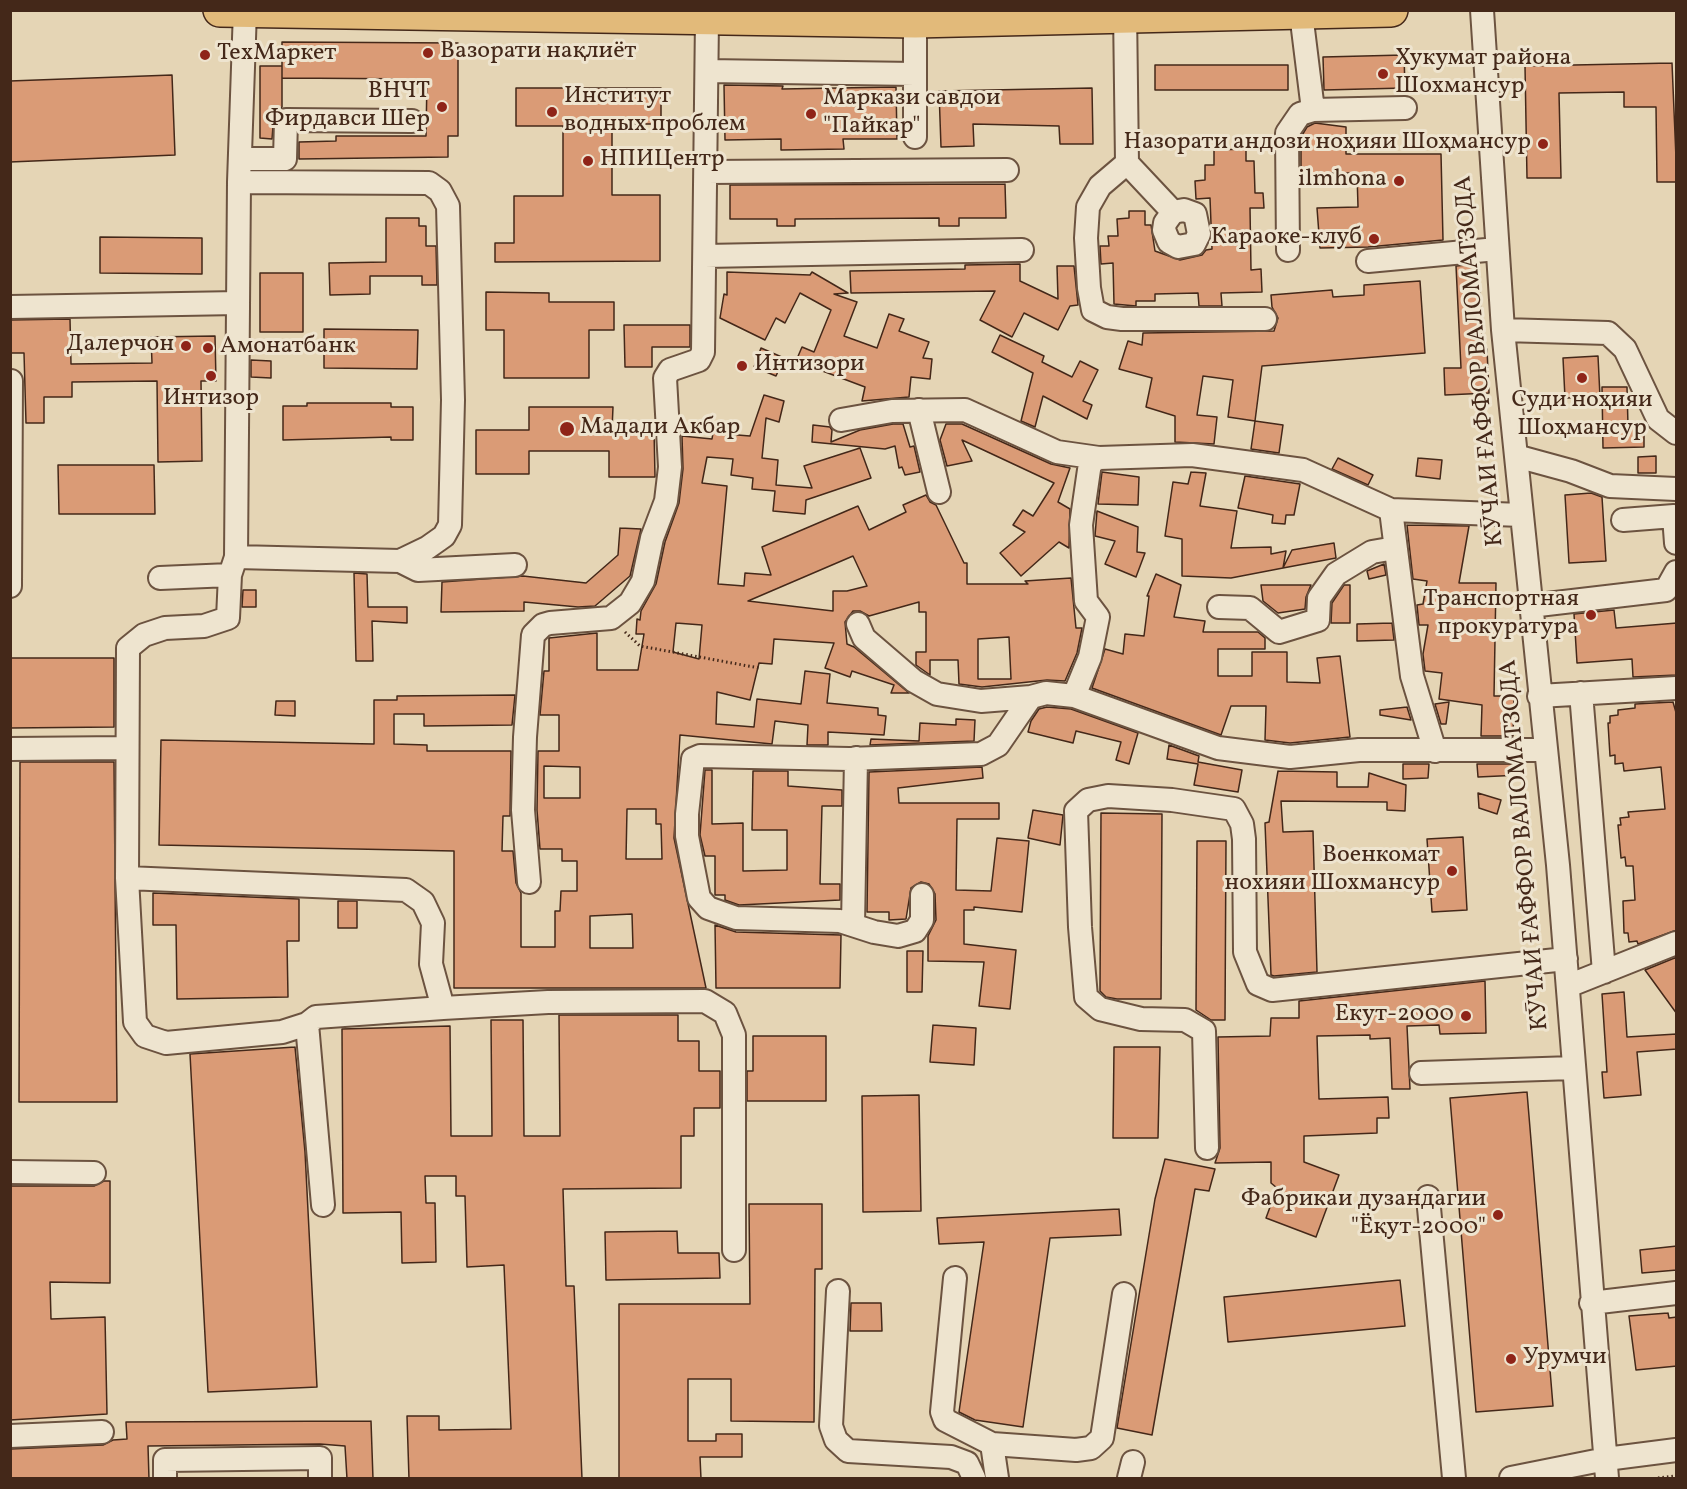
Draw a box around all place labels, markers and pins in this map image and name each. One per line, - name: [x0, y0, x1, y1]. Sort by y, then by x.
- place label: Вазорати нақлиёт: [440, 39, 636, 67]
- place label: ТехМаркет: [217, 41, 336, 69]
- marker: Вазорати нақлиёт: [421, 46, 435, 60]
- place label: Хукумат района Шохмансур: [1395, 46, 1572, 102]
- marker: ТехМаркет: [198, 48, 212, 62]
- marker: Хукумат района Шохмансур: [1376, 67, 1390, 81]
- place label: ВНЧТ Фирдавси Шер: [265, 79, 430, 135]
- place label: Институт водных проблем: [564, 84, 745, 140]
- place label: Маркази савдои "Пайкар": [823, 86, 1001, 142]
- marker: ВНЧТ Фирдавси Шер: [435, 100, 449, 114]
- marker: Институт водных проблем: [545, 105, 559, 119]
- marker: Маркази савдои "Пайкар": [804, 107, 818, 121]
- place label: Назорати андози ноҳияи Шоҳмансур: [1124, 130, 1531, 158]
- marker: Назорати андози ноҳияи Шоҳмансур: [1536, 137, 1550, 151]
- place label: НПИЦентр: [600, 147, 725, 175]
- marker: НПИЦентр: [581, 154, 595, 168]
- place label: ilmhona: [1298, 167, 1387, 195]
- marker: ilmhona: [1392, 174, 1406, 188]
- place label: Караоке-клуб: [1211, 225, 1362, 253]
- marker: Караоке-клуб: [1367, 232, 1381, 246]
- place label: Далерчон: [66, 332, 174, 360]
- place label: Амонатбанк: [220, 334, 356, 362]
- marker: Далерчон: [179, 339, 193, 353]
- marker: Амонатбанк: [201, 341, 215, 355]
- place label: Интизори: [754, 352, 865, 380]
- marker: Интизори: [735, 359, 749, 373]
- marker: Интизор: [204, 369, 218, 383]
- marker: Суди ноҳияи Шоҳмансур: [1575, 371, 1589, 385]
- place label: Интизор: [163, 386, 259, 414]
- place label: Суди ноҳияи Шоҳмансур: [1511, 388, 1653, 444]
- place label: Мадади Акбар: [580, 415, 740, 443]
- marker: Мадади Акбар: [558, 420, 576, 438]
- place label: Транспортная прокуратура: [1423, 587, 1579, 643]
- marker: Транспортная прокуратура: [1584, 608, 1598, 622]
- place label: Военкомат нохияи Шохмансур: [1225, 843, 1440, 899]
- marker: Военкомат нохияи Шохмансур: [1445, 864, 1459, 878]
- place label: Екут-2000: [1335, 1002, 1454, 1030]
- marker: Екут-2000: [1459, 1009, 1473, 1023]
- place label: Фабрикаи дузандагии "Ёқут-2000": [1241, 1187, 1486, 1243]
- marker: Фабрикаи дузандагии "Ёқут-2000": [1491, 1208, 1505, 1222]
- place label: Урумчи: [1523, 1345, 1607, 1373]
- marker: Урумчи: [1504, 1352, 1518, 1366]

